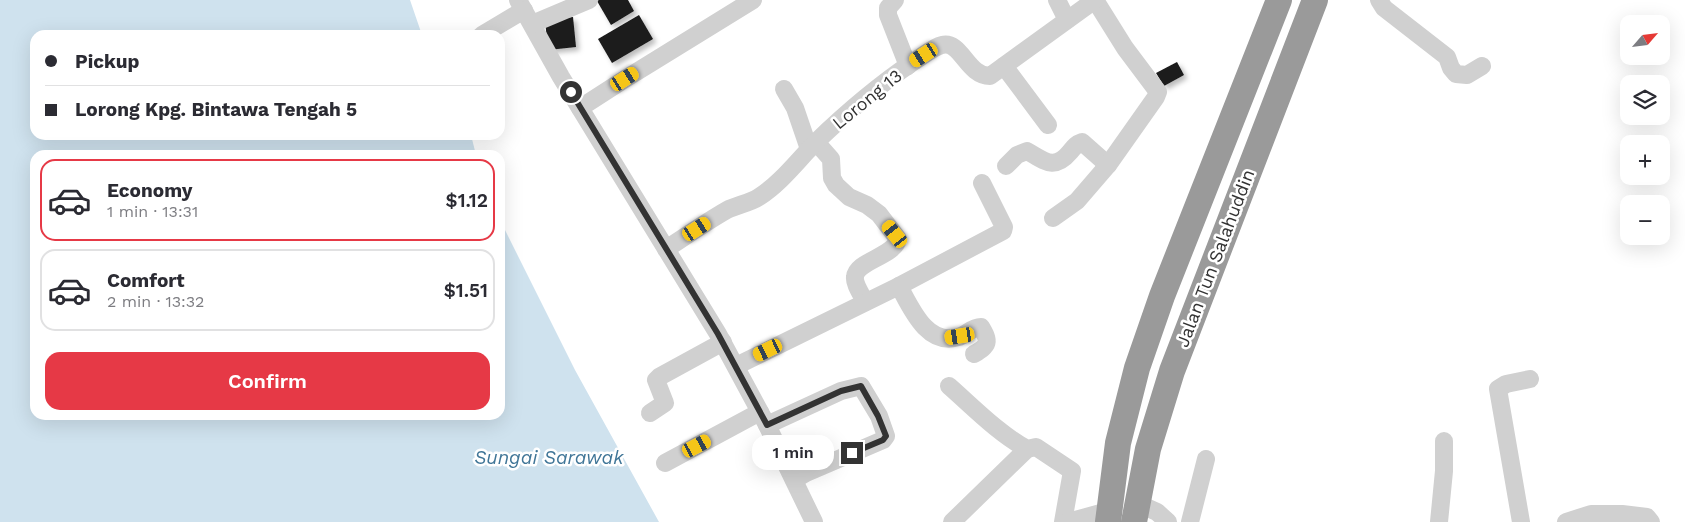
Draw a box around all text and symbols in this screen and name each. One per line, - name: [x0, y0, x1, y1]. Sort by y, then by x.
- north arrow: [1620, 15, 1670, 65]
- map controls: [1620, 15, 1670, 245]
- car: [907, 41, 940, 69]
- text: Pickup: [75, 50, 139, 73]
- car: [608, 65, 641, 93]
- street label: Lorong 13: [828, 65, 906, 133]
- button: layers: [1620, 75, 1670, 125]
- route start: [560, 81, 582, 103]
- text: Lorong Kpg. Bintawa Tengah 5: [75, 98, 357, 121]
- button: +: [1620, 135, 1670, 185]
- street label: Jalan Tun Salahuddin: [1171, 166, 1259, 350]
- icon: car: [47, 178, 92, 223]
- text: Economy: [107, 179, 192, 202]
- text: $1.12: [446, 189, 488, 212]
- button: −: [1620, 195, 1670, 245]
- text: 1 min · 13:31: [107, 202, 198, 221]
- car: [680, 215, 713, 243]
- car: [879, 218, 910, 250]
- icon: car: [47, 268, 92, 313]
- text: Comfort: [107, 269, 185, 292]
- text: $1.51: [444, 279, 488, 302]
- text: 2 min · 13:32: [107, 292, 204, 311]
- car: [944, 326, 975, 346]
- car: [751, 337, 784, 363]
- button: Confirm: [45, 352, 490, 410]
- car: [680, 432, 713, 460]
- callout: 1 min: [752, 436, 834, 470]
- route end: [841, 442, 863, 464]
- text: 1 min: [772, 443, 814, 462]
- water label: Sungai Sarawak: [474, 446, 624, 469]

